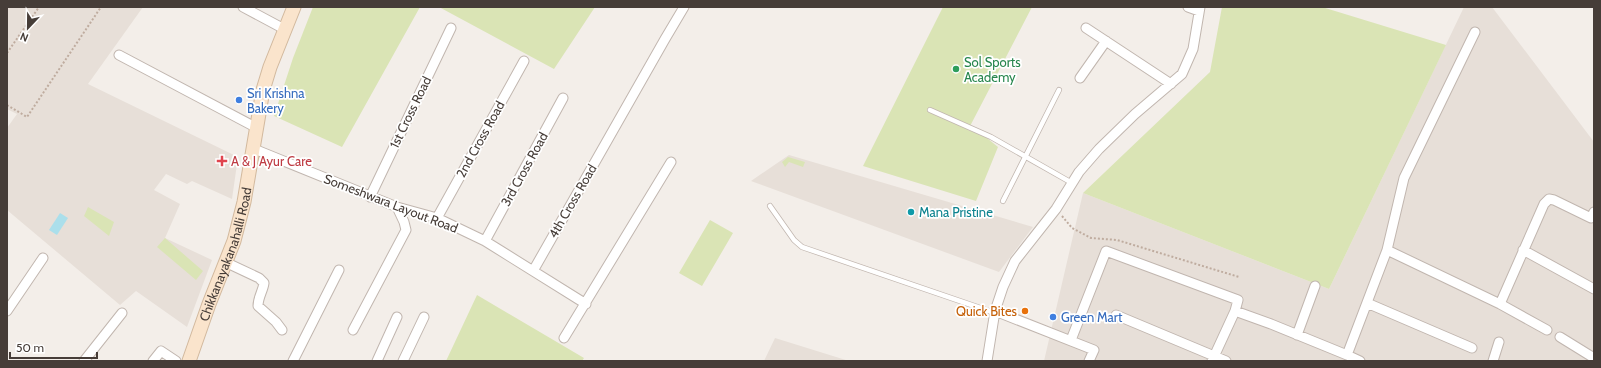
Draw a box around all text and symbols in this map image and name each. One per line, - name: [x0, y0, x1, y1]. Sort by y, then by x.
- north arrow: [8, 8, 48, 48]
- text: N: [18, 29, 30, 45]
- place label: Sol Sports Academy: [964, 54, 1021, 85]
- marker: Sol Sports Academy: [951, 64, 961, 74]
- street label: 1st Cross Road: [386, 74, 434, 150]
- place label: Sri Krishna Bakery: [247, 85, 305, 116]
- marker: Sri Krishna Bakery: [234, 95, 244, 105]
- street label: 2nd Cross Road: [452, 98, 508, 180]
- street label: 3rd Cross Road: [497, 129, 551, 209]
- place label: A & J Ayur Care: [231, 153, 312, 169]
- marker: A & J Ayur Care: [216, 155, 228, 167]
- street label: 4th Cross Road: [544, 161, 600, 241]
- street label: Someshwara Layout Road: [322, 170, 460, 236]
- street label: Chikkanayakanahalli Road: [196, 186, 254, 323]
- place label: Mana Pristine: [919, 204, 993, 220]
- marker: Mana Pristine: [906, 207, 916, 217]
- place label: Quick Bites: [956, 303, 1018, 319]
- marker: Quick Bites: [1020, 306, 1030, 316]
- place label: Green Mart: [1061, 309, 1123, 325]
- marker: Green Mart: [1048, 312, 1058, 322]
- scale bar: [10, 334, 97, 360]
- text: 50 m: [16, 340, 44, 355]

